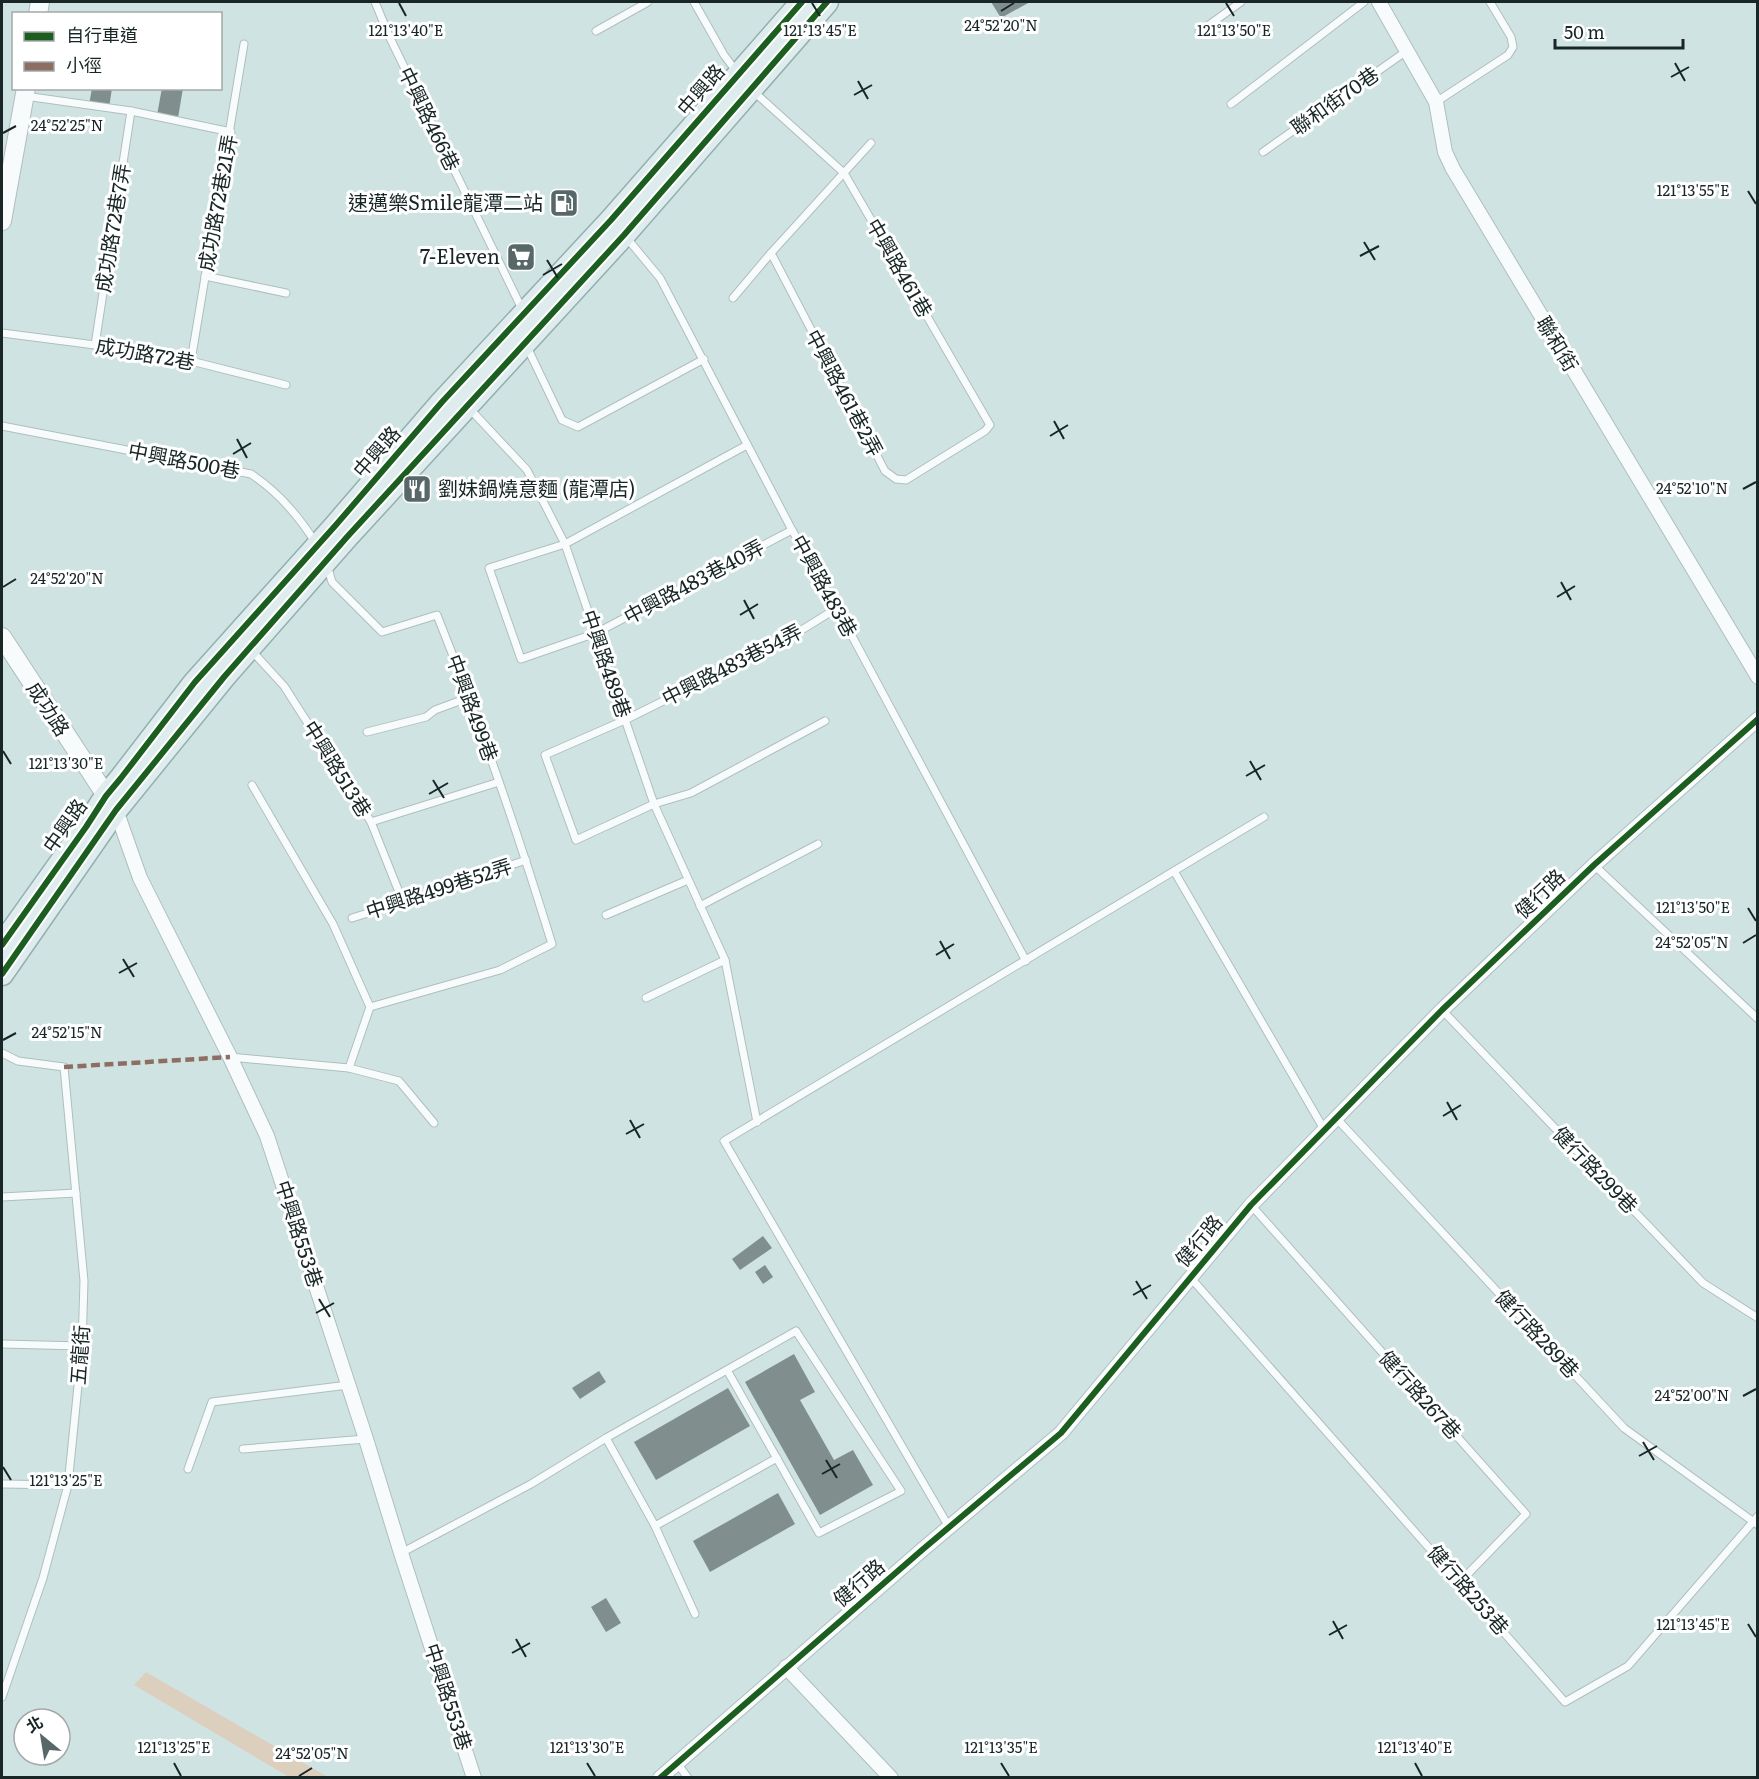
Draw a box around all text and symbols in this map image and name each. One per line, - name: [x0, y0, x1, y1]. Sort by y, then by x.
- legend: [12, 12, 222, 90]
- scale bar: [1555, 12, 1682, 50]
- text: 24°52'20"N: [964, 13, 1038, 36]
- text: 121°13'40"E: [369, 18, 443, 41]
- text: 121°13'45"E: [783, 18, 857, 41]
- text: 121°13'50"E: [1197, 18, 1271, 41]
- text: 50 m: [1564, 18, 1605, 45]
- text: 自行車道: [66, 21, 138, 48]
- text: 小徑: [66, 51, 102, 78]
- street label: 中興路: [668, 56, 730, 121]
- street label: 聯和街70巷: [1284, 58, 1384, 141]
- street label: 中興路466巷: [393, 61, 469, 175]
- text: 24°52'25"N: [31, 113, 103, 136]
- street label: 成功路72巷21弄: [189, 132, 243, 273]
- street label: 成功路72巷7弄: [86, 161, 136, 294]
- text: 121°13'55"E: [1656, 178, 1730, 201]
- place label: 速邁樂Smile龍潭二站: [348, 186, 543, 216]
- fuel station icon: 速邁樂Smile龍潭二站: [548, 187, 580, 219]
- street label: 中興路461巷: [860, 212, 941, 322]
- place label: 7-Eleven: [420, 240, 500, 270]
- supermarket icon: 7-Eleven: [505, 241, 537, 273]
- street label: 聯和街: [1530, 310, 1587, 376]
- street label: 中興路461巷2弄: [800, 323, 892, 461]
- street label: 成功路72巷: [93, 329, 197, 376]
- street label: 中興路: [344, 418, 406, 483]
- street label: 中興路500巷: [126, 434, 243, 485]
- place label: 劉妹鍋燒意麵 (龍潭店): [438, 472, 635, 502]
- restaurant icon: 劉妹鍋燒意麵 (龍潭店): [401, 473, 433, 505]
- text: 24°52'10"N: [1656, 476, 1728, 499]
- street label: 中興路483巷: [785, 528, 866, 642]
- street label: 中興路483巷40弄: [617, 530, 769, 630]
- text: 24°52'20"N: [30, 566, 104, 589]
- street label: 中興路489巷: [575, 605, 640, 721]
- street label: 中興路483巷54弄: [656, 615, 807, 712]
- street label: 中興路499巷: [441, 650, 507, 765]
- street label: 成功路: [21, 675, 79, 741]
- street label: 中興路513巷: [297, 714, 380, 822]
- text: 121°13'30"E: [29, 751, 103, 774]
- street label: 中興路: [34, 792, 93, 858]
- street label: 中興路499巷52弄: [361, 849, 515, 925]
- street label: 健行路: [1507, 861, 1571, 924]
- text: 121°13'50"E: [1656, 895, 1730, 918]
- text: 24°52'05"N: [1655, 930, 1729, 953]
- text: 24°52'15"N: [31, 1020, 103, 1043]
- street label: 健行路299巷: [1547, 1118, 1646, 1219]
- street label: 中興路553巷: [269, 1176, 332, 1291]
- street label: 健行路: [1167, 1207, 1228, 1272]
- street label: 健行路289巷: [1489, 1282, 1587, 1384]
- street label: 五龍街: [61, 1324, 95, 1386]
- street label: 健行路267巷: [1373, 1342, 1470, 1445]
- text: 24°52'00"N: [1655, 1383, 1729, 1406]
- text: 121°13'25"E: [29, 1468, 103, 1491]
- street label: 健行路253巷: [1422, 1537, 1517, 1640]
- street label: 健行路: [825, 1550, 890, 1612]
- text: 121°13'45"E: [1656, 1612, 1730, 1635]
- street label: 中興路553巷: [418, 1639, 481, 1754]
- north arrow: [12, 1707, 72, 1767]
- text: 北: [21, 1709, 47, 1738]
- text: 121°13'25"E: [137, 1735, 211, 1758]
- text: 121°13'30"E: [550, 1735, 624, 1758]
- text: 121°13'35"E: [964, 1735, 1038, 1758]
- text: 121°13'40"E: [1378, 1735, 1452, 1758]
- text: 24°52'05"N: [275, 1741, 349, 1764]

